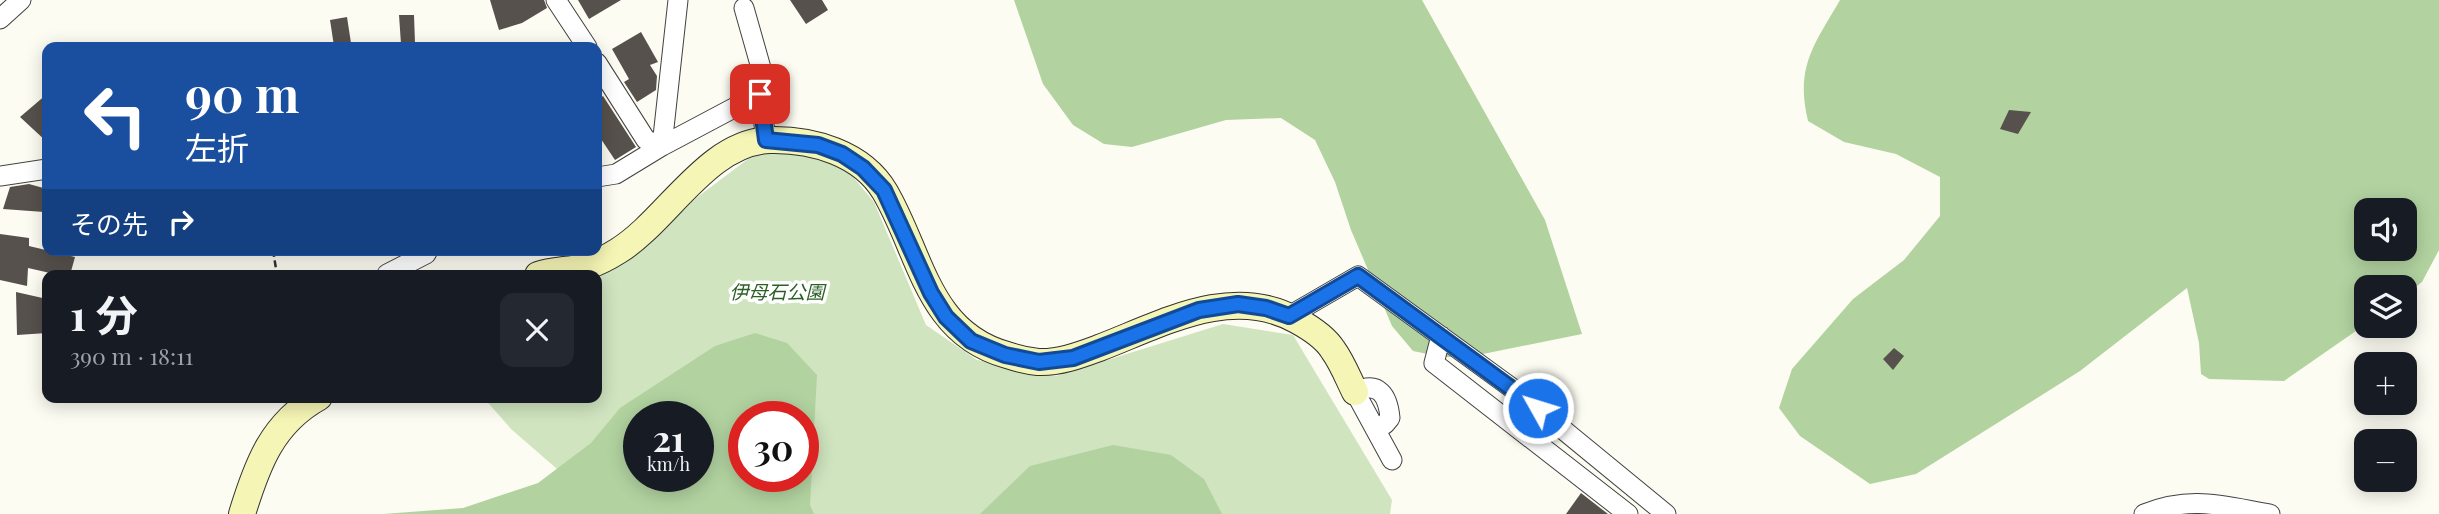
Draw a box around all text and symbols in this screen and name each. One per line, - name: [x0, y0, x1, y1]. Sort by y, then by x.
- text: 90 m: [185, 60, 299, 125]
- pin: [730, 64, 790, 124]
- icon: left: [70, 70, 161, 161]
- icon: arrive: [741, 75, 779, 113]
- text: 左折: [185, 125, 249, 168]
- map controls: [2354, 198, 2417, 492]
- button: sound: [2354, 198, 2417, 261]
- icon: right: [162, 203, 200, 241]
- text: その先: [70, 206, 148, 241]
- button: layers: [2354, 275, 2417, 338]
- park label: 伊母石公園: [729, 278, 827, 304]
- text: 1 分: [70, 286, 138, 342]
- button: close: [500, 293, 574, 367]
- text: 390 m · 18:11: [70, 340, 193, 371]
- button: +: [2354, 352, 2417, 415]
- position arrow: [1501, 371, 1575, 445]
- speed limit sign: 30: [728, 401, 819, 492]
- text: 21: [653, 414, 684, 461]
- button: −: [2354, 429, 2417, 492]
- text: km/h: [647, 452, 690, 476]

